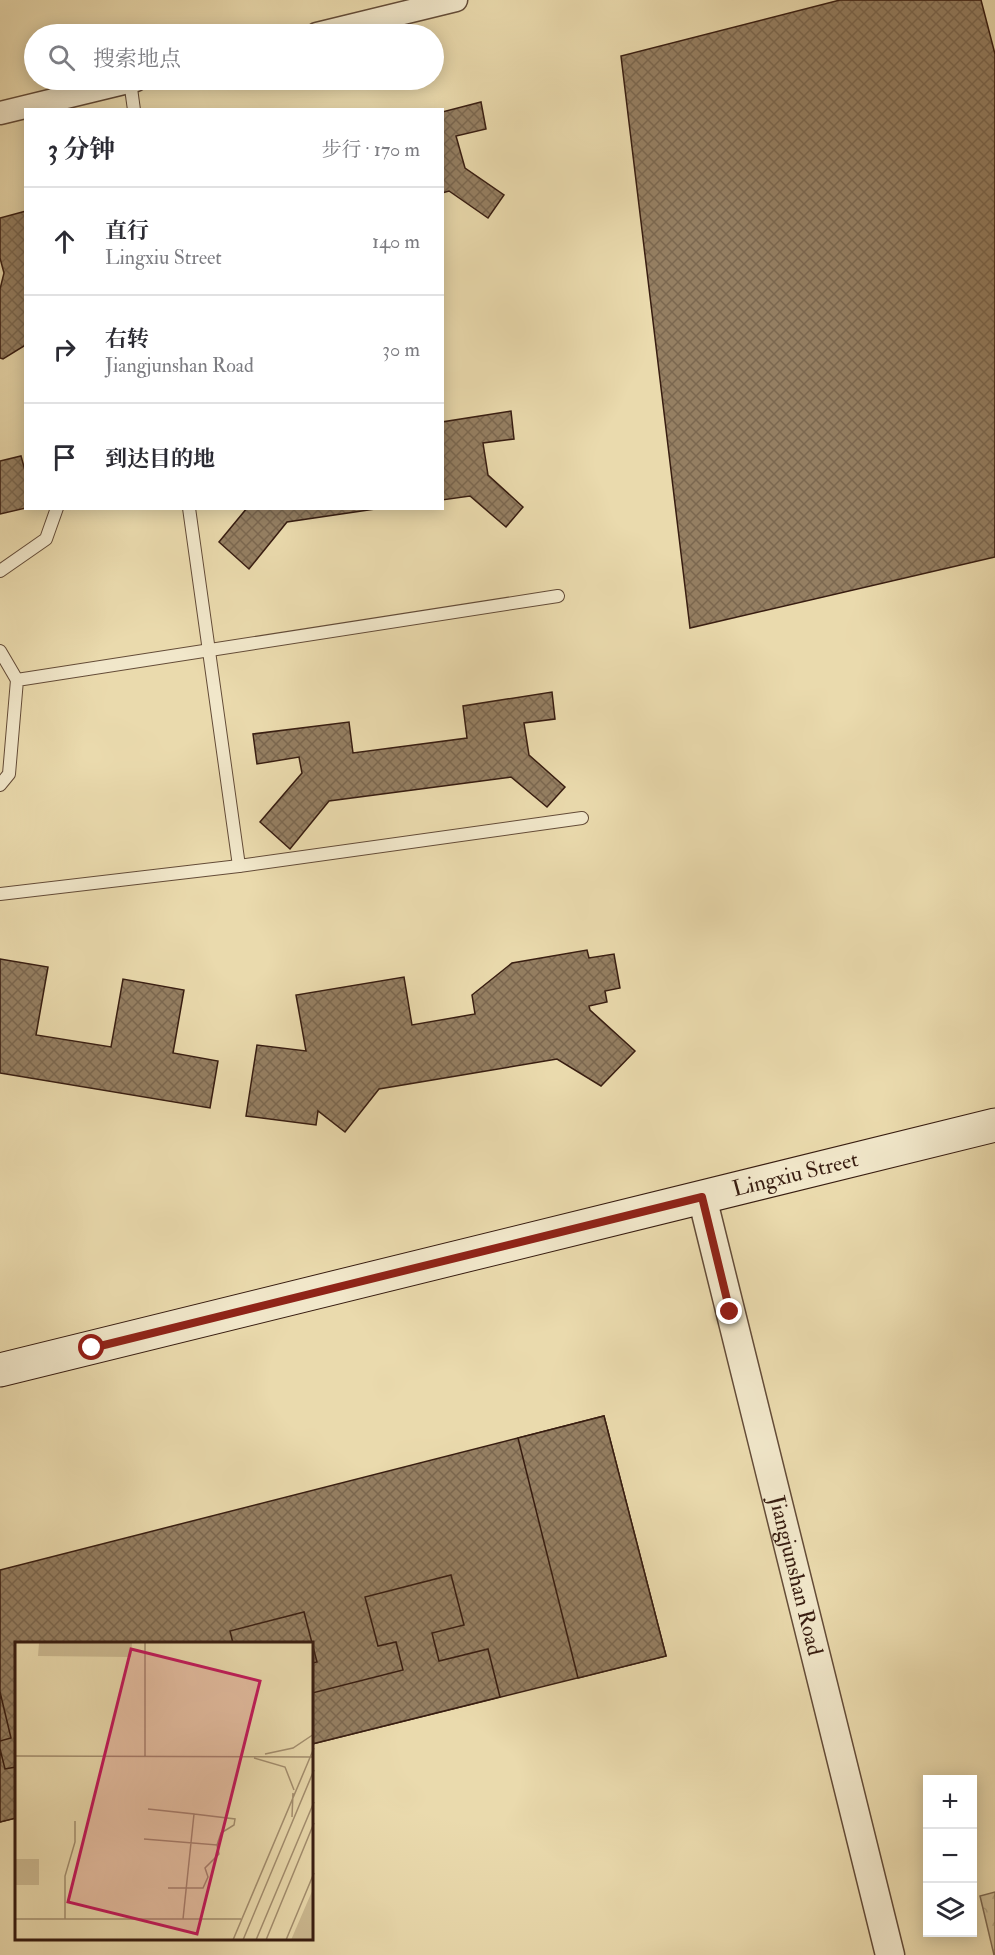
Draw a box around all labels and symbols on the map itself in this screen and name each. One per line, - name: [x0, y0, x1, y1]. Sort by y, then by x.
- street label: Lingxiu Street: [729, 1145, 861, 1203]
- route end: [716, 1298, 742, 1324]
- route start: [78, 1334, 104, 1360]
- street label: Jiangjunshan Road: [762, 1492, 829, 1659]
- inset map: [15, 1642, 314, 1940]

